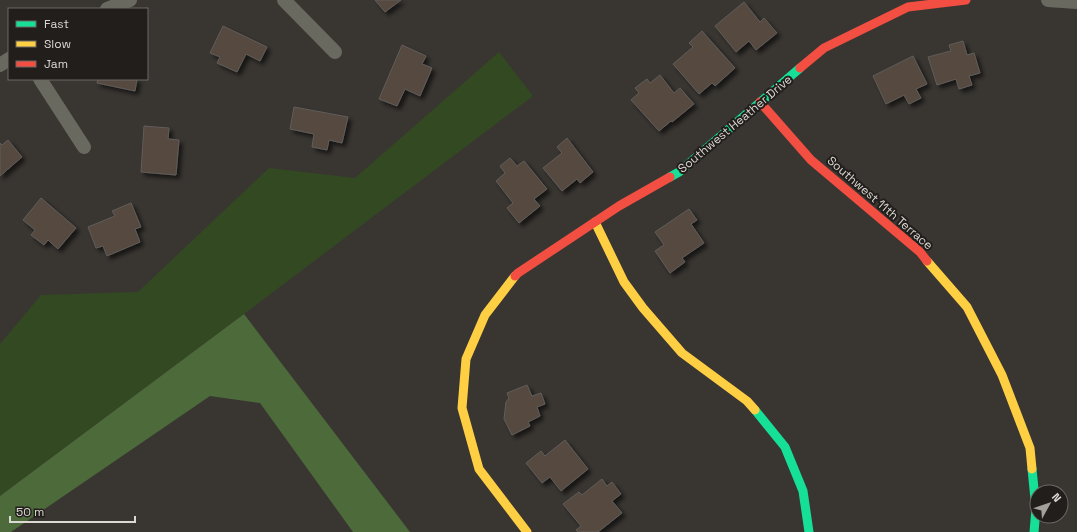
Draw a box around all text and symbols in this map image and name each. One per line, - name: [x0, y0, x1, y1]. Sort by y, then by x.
- legend: [8, 8, 148, 80]
- text: Fast: [44, 16, 69, 32]
- text: Slow: [44, 36, 71, 52]
- text: Jam: [44, 56, 68, 72]
- street label: Southwest Heather Drive: [675, 72, 795, 176]
- street label: Southwest 11th Terrace: [824, 153, 936, 253]
- north arrow: [1029, 484, 1069, 524]
- text: N: [1049, 490, 1064, 505]
- scale bar: [10, 498, 135, 524]
- text: 50 m: [16, 504, 44, 520]

